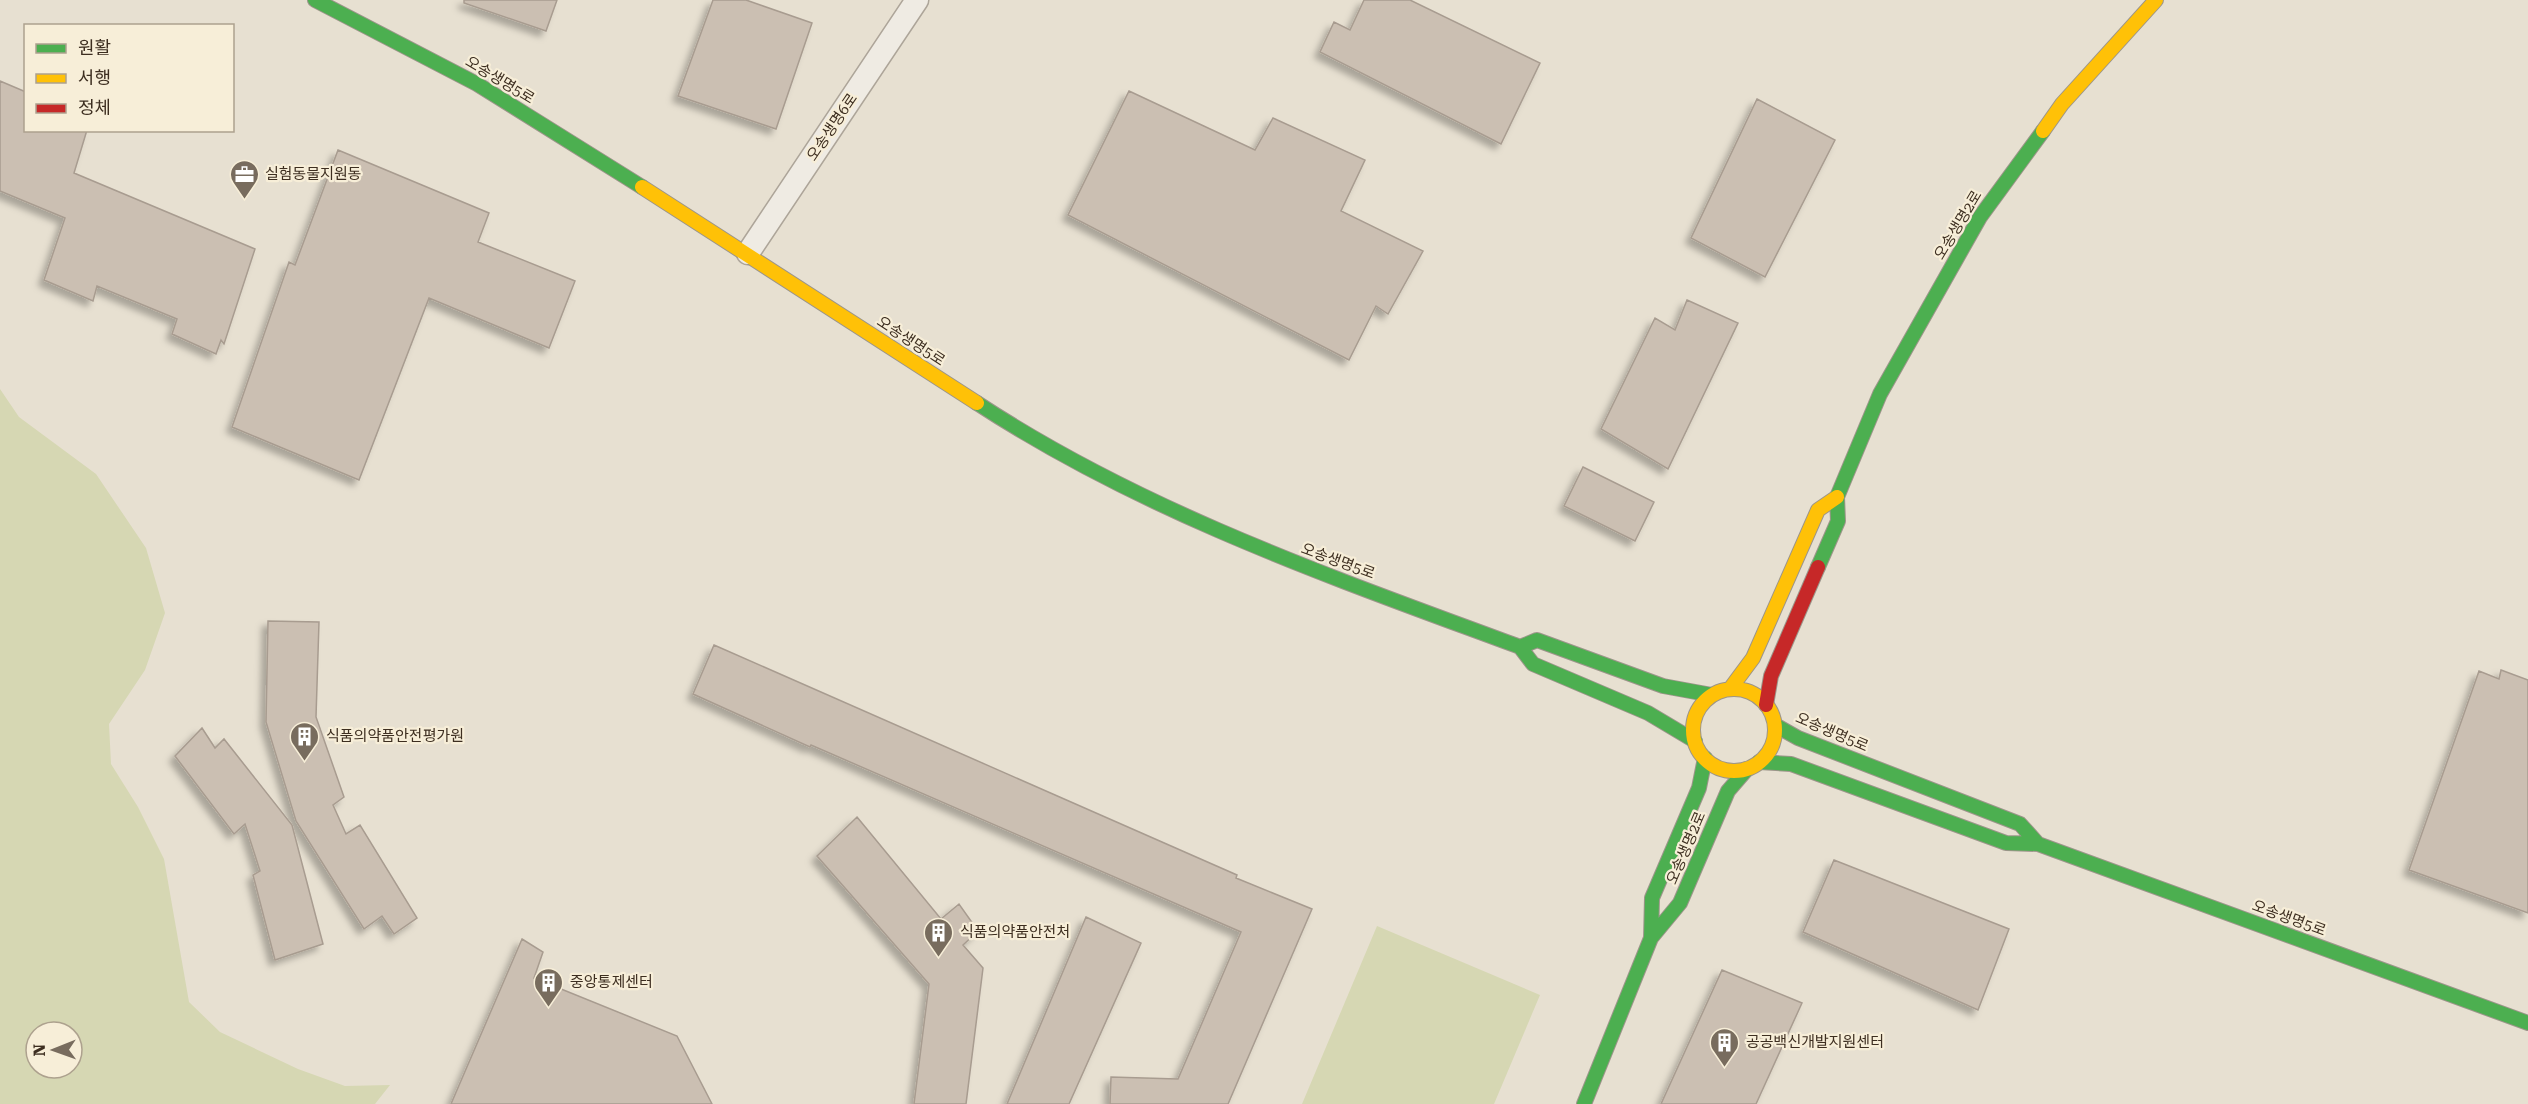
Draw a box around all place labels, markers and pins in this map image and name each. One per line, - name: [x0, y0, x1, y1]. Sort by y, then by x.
- office icon: 실험동물지원동: [228, 158, 260, 200]
- place label: 실험동물지원동: [265, 165, 362, 183]
- building icon: 식품의약품안전평가원: [289, 720, 321, 762]
- place label: 식품의약품안전평가원: [326, 727, 464, 745]
- building icon: 식품의약품안전처: [923, 916, 955, 958]
- place label: 식품의약품안전처: [960, 923, 1070, 941]
- building icon: 중앙통제센터: [533, 966, 565, 1008]
- place label: 중앙통제센터: [570, 973, 653, 991]
- building icon: 공공백신개발지원센터: [1709, 1026, 1741, 1068]
- place label: 공공백신개발지원센터: [1746, 1033, 1884, 1051]

